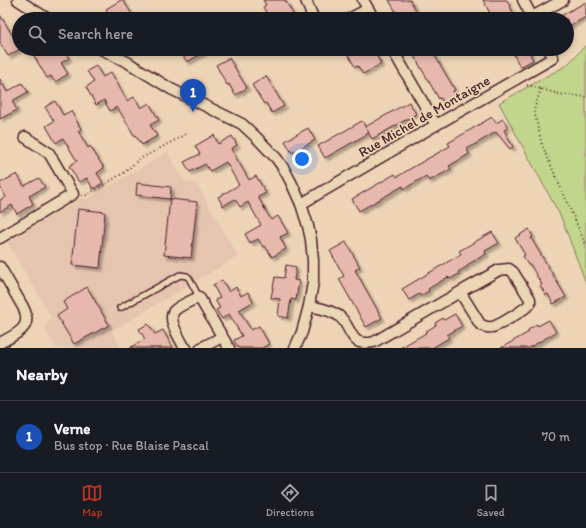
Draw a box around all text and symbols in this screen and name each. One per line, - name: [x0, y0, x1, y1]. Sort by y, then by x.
- search box: [12, 12, 574, 56]
- icon: search: [26, 23, 48, 45]
- text: Search here: [58, 25, 133, 43]
- street label: Rue Michel de Montaigne: [355, 72, 493, 161]
- pin: 1: [180, 79, 206, 112]
- your location: [292, 149, 312, 169]
- text: Nearby: [16, 364, 68, 384]
- text: Verne: [54, 420, 90, 438]
- text: 1: [26, 429, 32, 444]
- text: 70 m: [542, 429, 570, 444]
- text: Bus stop · Rue Blaise Pascal: [54, 438, 209, 453]
- tab: Map: [81, 482, 103, 519]
- tab: Directions: [266, 482, 314, 519]
- tab: Saved: [477, 482, 505, 519]

